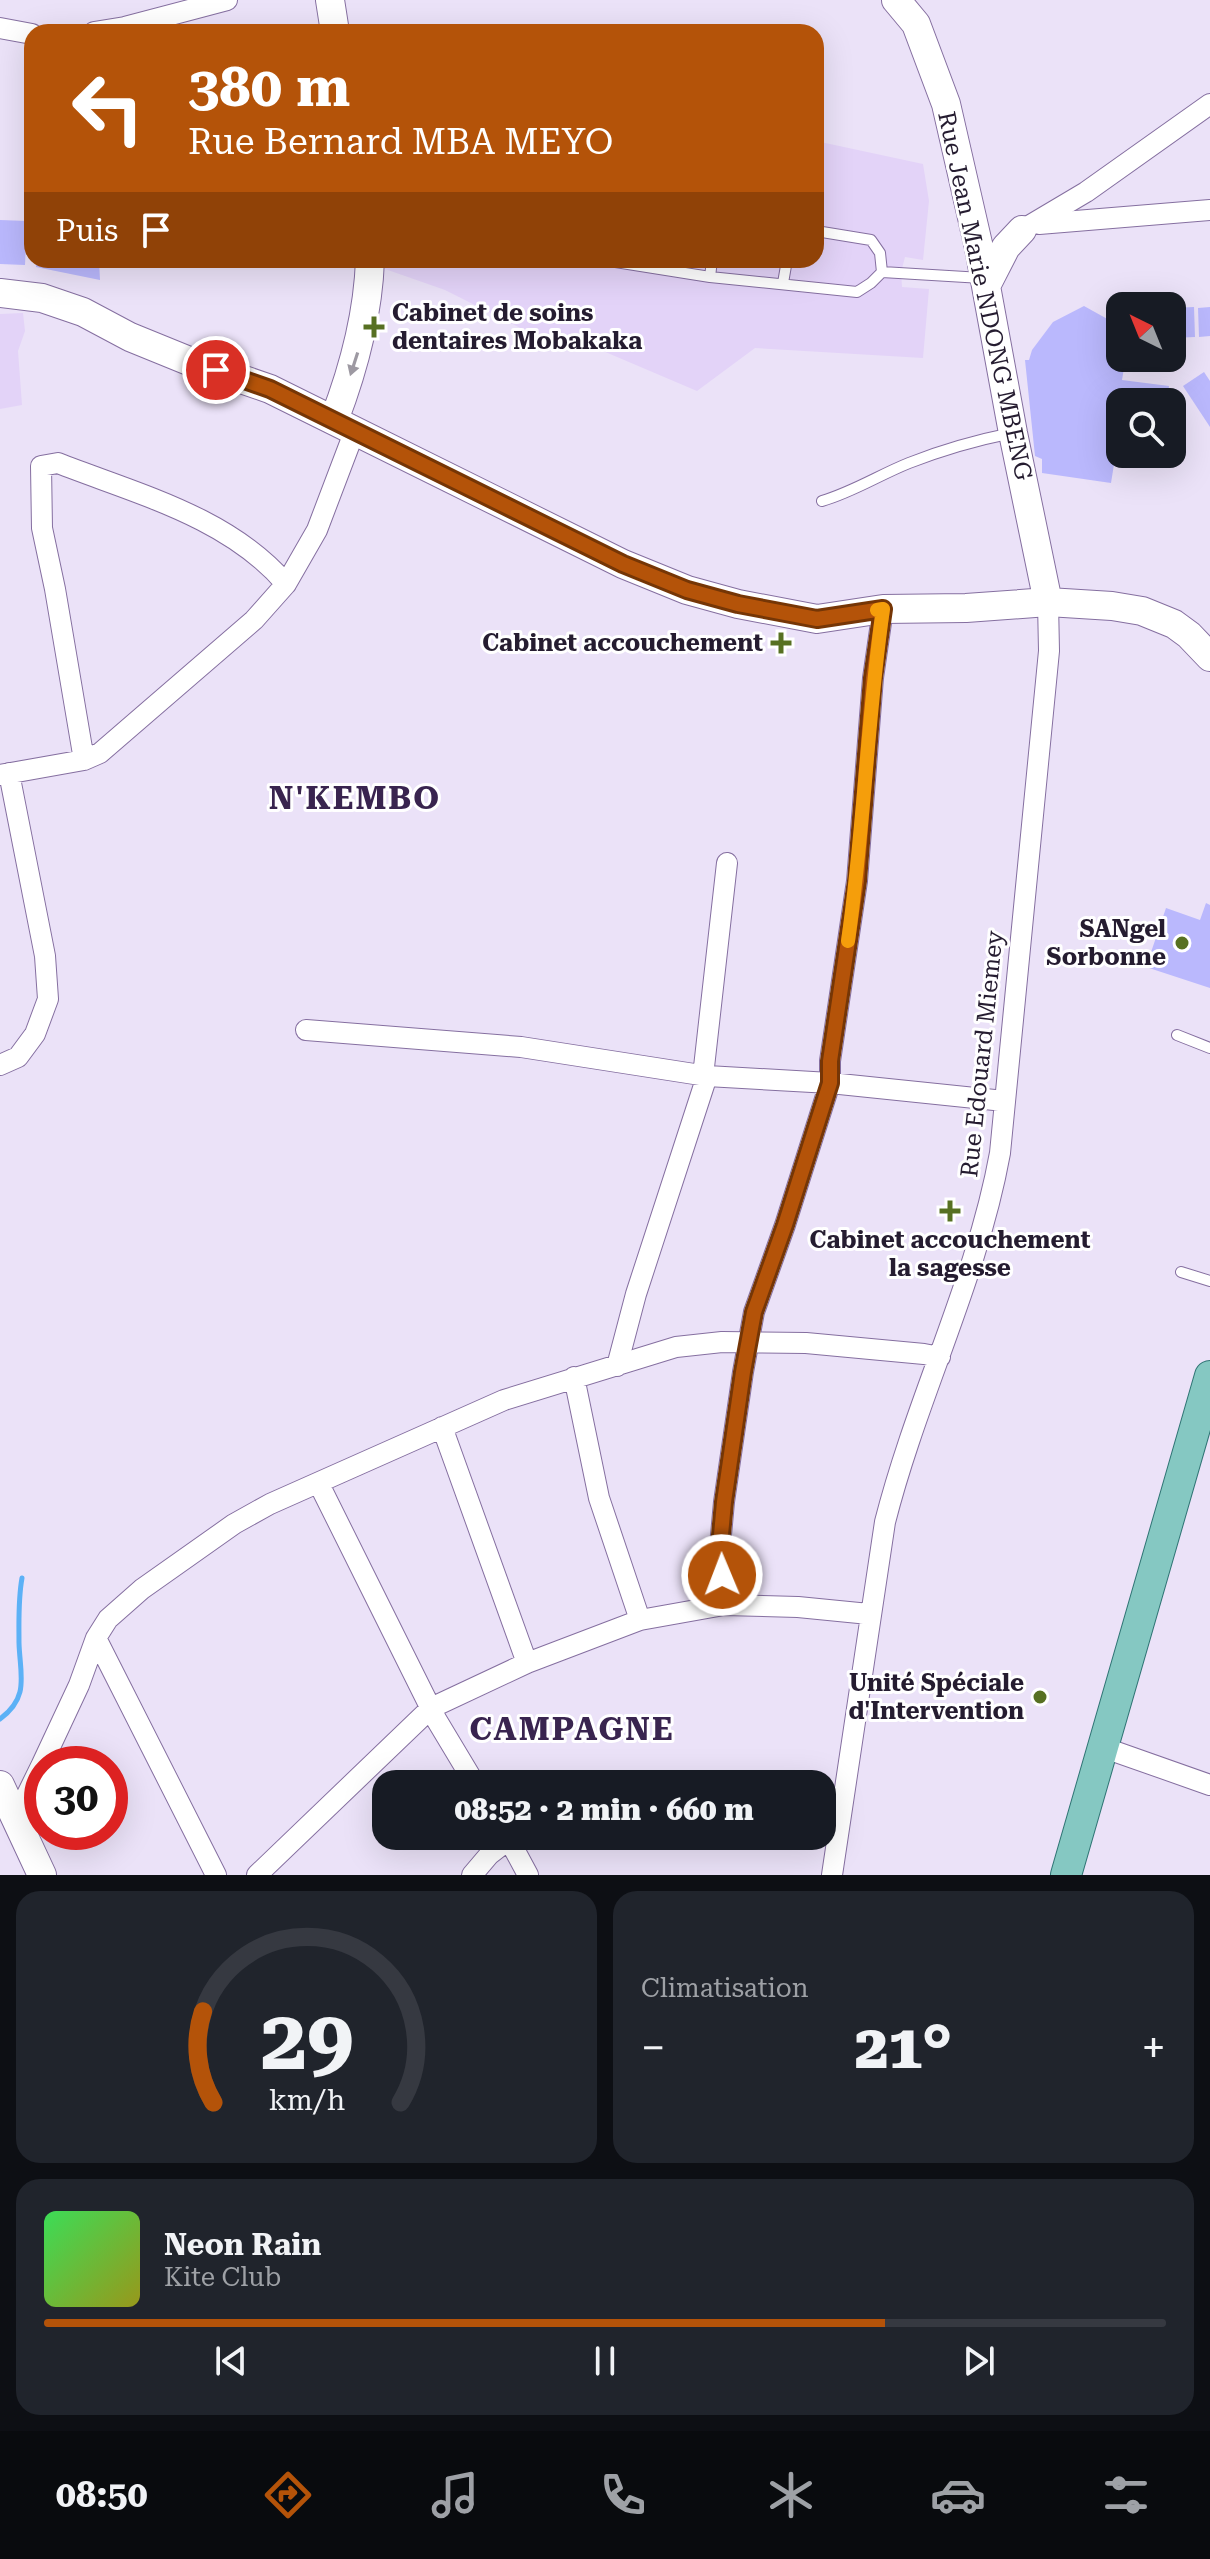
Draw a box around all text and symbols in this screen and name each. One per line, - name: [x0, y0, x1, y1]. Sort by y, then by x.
- text: 380 m: [188, 54, 350, 120]
- icon: left: [56, 56, 160, 160]
- street label: Rue Jean Marie NDONG MBENG: [932, 109, 1038, 483]
- text: Rue Bernard MBA MEYO: [188, 121, 613, 163]
- icon: arrive: [134, 208, 178, 252]
- text: Puis: [56, 213, 118, 248]
- north arrow: [1106, 292, 1186, 372]
- map controls: [1106, 292, 1186, 468]
- place label: Cabinet de soins dentaires Mobakaka: [392, 299, 642, 355]
- marker: Cabinet de soins dentaires Mobakaka: [363, 316, 385, 338]
- pin: [182, 336, 250, 404]
- icon: arrive: [194, 348, 238, 392]
- one-way arrow: [347, 353, 360, 377]
- button: search: [1106, 388, 1186, 468]
- place label: Cabinet accouchement: [482, 629, 763, 657]
- marker: Cabinet accouchement: [770, 632, 792, 654]
- district label: N'KEMBO: [269, 779, 441, 817]
- place label: SANgel Sorbonne: [1046, 915, 1166, 971]
- street label: Rue Edouard Miemey: [955, 928, 1009, 1179]
- marker: SANgel Sorbonne: [1173, 934, 1191, 952]
- marker: Cabinet accouchement la sagesse: [939, 1200, 961, 1222]
- place label: Cabinet accouchement la sagesse: [810, 1226, 1091, 1282]
- position arrow: [680, 1533, 764, 1617]
- place label: Unité Spéciale d'Intervention: [849, 1669, 1024, 1725]
- marker: Unité Spéciale d'Intervention: [1031, 1688, 1049, 1706]
- district label: CAMPAGNE: [469, 1710, 675, 1748]
- speed limit sign: 30: [24, 1746, 128, 1850]
- text: 08:52 · 2 min · 660 m: [454, 1792, 754, 1827]
- text: Climatisation: [641, 1973, 808, 2003]
- text: 29: [260, 1992, 353, 2089]
- text: 21°: [855, 2012, 952, 2083]
- text: −: [641, 2022, 666, 2074]
- text: +: [1141, 2022, 1166, 2074]
- text: km/h: [268, 2083, 345, 2117]
- text: Neon Rain: [164, 2227, 321, 2262]
- text: Kite Club: [164, 2262, 281, 2292]
- icon: previous: [209, 2339, 253, 2383]
- icon: pause: [583, 2339, 627, 2383]
- icon: next: [957, 2339, 1001, 2383]
- icon: directions: [260, 2467, 316, 2523]
- icon: music: [427, 2467, 483, 2523]
- icon: phone: [595, 2467, 651, 2523]
- icon: climate: [763, 2467, 819, 2523]
- icon: car: [930, 2467, 986, 2523]
- icon: filters: [1098, 2467, 1154, 2523]
- text: 08:50: [56, 2474, 148, 2516]

